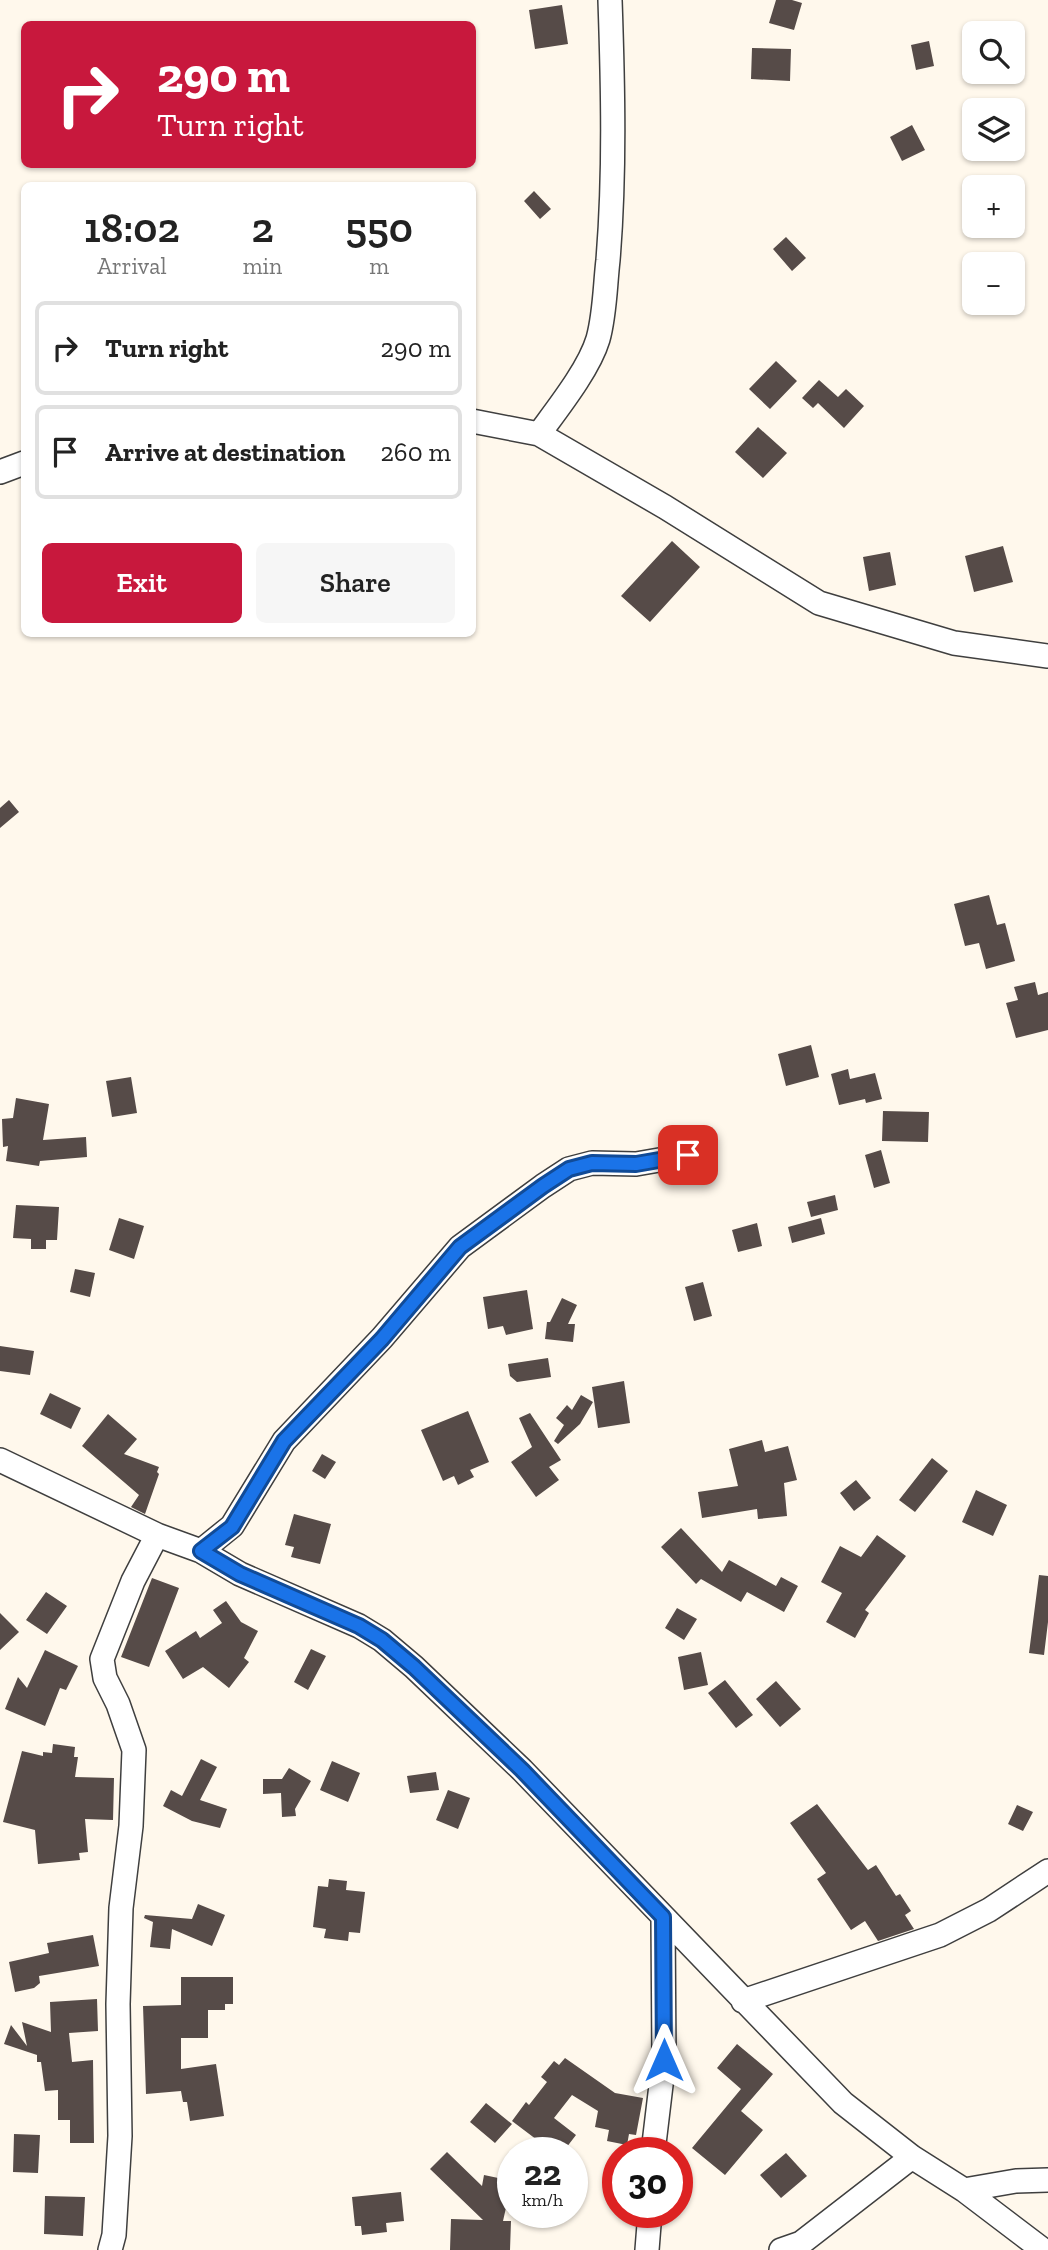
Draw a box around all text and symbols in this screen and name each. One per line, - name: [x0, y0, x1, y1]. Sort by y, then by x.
- map controls: [962, 21, 1025, 315]
- button: search: [962, 21, 1025, 84]
- text: 290 m: [157, 46, 290, 105]
- icon: right: [42, 49, 133, 140]
- button: layers: [962, 98, 1025, 161]
- text: Turn right: [157, 106, 304, 144]
- button: +: [962, 175, 1025, 238]
- text: 18:02: [84, 202, 180, 253]
- text: 2: [251, 202, 274, 253]
- text: 550: [345, 202, 413, 253]
- text: Arrival: [97, 252, 167, 280]
- text: min: [243, 252, 282, 280]
- text: m: [369, 252, 389, 280]
- button: −: [962, 252, 1025, 315]
- icon: right: [46, 329, 84, 367]
- text: Turn right: [105, 332, 228, 364]
- text: 290 m: [380, 332, 451, 364]
- icon: arrive: [46, 433, 84, 471]
- text: Arrive at destination: [105, 436, 345, 468]
- text: 260 m: [380, 436, 451, 468]
- button: Exit: [42, 543, 242, 623]
- button: Share: [256, 543, 455, 623]
- pin: [658, 1125, 718, 1185]
- icon: arrive: [669, 1136, 707, 1174]
- position arrow: [627, 2023, 701, 2097]
- speed limit sign: 30: [602, 2137, 693, 2228]
- text: 22: [524, 2152, 561, 2194]
- text: km/h: [522, 2189, 563, 2211]

